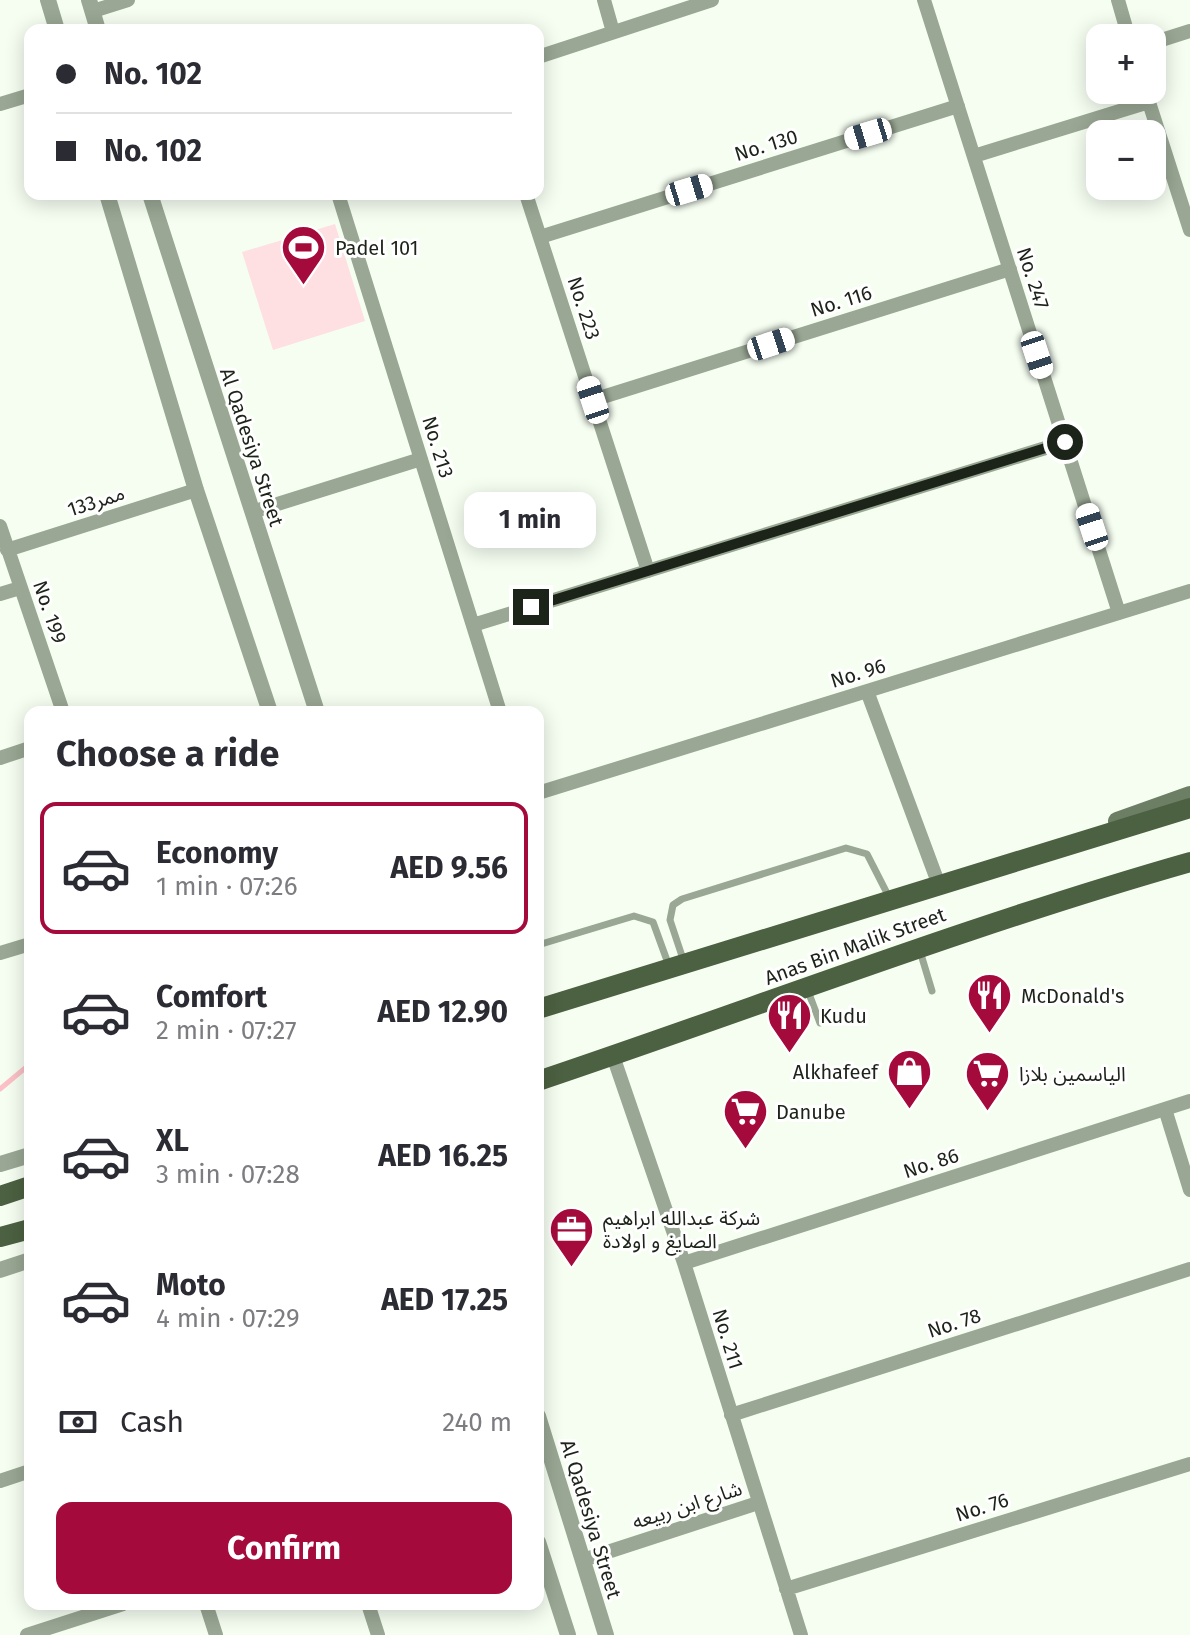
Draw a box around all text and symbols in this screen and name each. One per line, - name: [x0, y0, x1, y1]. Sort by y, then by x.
- map controls: [1086, 24, 1166, 200]
- button: +: [1086, 24, 1166, 104]
- text: No. 102: [104, 56, 202, 92]
- car: [842, 116, 894, 152]
- button: −: [1086, 120, 1166, 200]
- street label: No. 130: [731, 124, 801, 166]
- text: No. 102: [104, 133, 202, 169]
- car: [663, 172, 715, 208]
- sports icon: Padel 101: [280, 224, 328, 287]
- place label: Padel 101: [335, 236, 418, 260]
- street label: No. 247: [1012, 244, 1054, 312]
- street label: No. 223: [563, 273, 605, 343]
- street label: No. 116: [807, 280, 875, 322]
- car: [744, 325, 798, 363]
- car: [1018, 328, 1056, 382]
- street label: Al Qadesiya Street: [215, 365, 289, 530]
- car: [574, 373, 612, 427]
- street label: No. 213: [417, 413, 459, 481]
- route start: [1047, 424, 1083, 460]
- street label: ممر133: [64, 481, 128, 521]
- callout: 1 min: [465, 491, 597, 547]
- car: [1073, 500, 1111, 554]
- text: 1 min: [499, 504, 561, 535]
- street label: No. 199: [28, 577, 72, 647]
- route end: [513, 589, 549, 625]
- street label: No. 96: [828, 653, 888, 693]
- text: Choose a ride: [56, 732, 279, 776]
- icon: car: [60, 832, 132, 904]
- text: Economy: [156, 835, 278, 871]
- text: AED 9.56: [391, 850, 508, 886]
- text: 1 min · 07:26: [156, 871, 298, 902]
- street label: Anas Bin Malik Street: [761, 902, 950, 990]
- restaurant icon: McDonald's: [966, 972, 1014, 1035]
- icon: car: [60, 976, 132, 1048]
- text: Comfort: [156, 979, 267, 1015]
- place label: McDonald's: [1021, 984, 1124, 1008]
- restaurant icon: Kudu: [765, 992, 813, 1055]
- text: AED 12.90: [378, 994, 508, 1030]
- place label: Kudu: [820, 1004, 867, 1028]
- text: 2 min · 07:27: [156, 1015, 297, 1046]
- shop icon: Alkhafeef: [885, 1048, 933, 1111]
- supermarket icon: الياسمين بلازا: [964, 1050, 1012, 1113]
- place label: Alkhafeef: [793, 1060, 879, 1084]
- place label: الياسمين بلازا: [1019, 1062, 1126, 1086]
- supermarket icon: Danube: [721, 1088, 769, 1151]
- place label: Danube: [776, 1100, 846, 1124]
- icon: car: [60, 1120, 132, 1192]
- text: XL: [156, 1123, 189, 1159]
- text: AED 16.25: [378, 1138, 508, 1174]
- street label: No. 86: [900, 1143, 962, 1183]
- text: 3 min · 07:28: [156, 1159, 300, 1190]
- office icon: شركة عبدالله ابراهيم الصايغ و اولادة: [548, 1206, 596, 1269]
- place label: شركة عبدالله ابراهيم الصايغ و اولادة: [603, 1206, 760, 1256]
- icon: car: [60, 1264, 132, 1336]
- text: Moto: [156, 1267, 226, 1303]
- text: AED 17.25: [381, 1282, 508, 1318]
- text: 4 min · 07:29: [156, 1303, 300, 1334]
- street label: No. 78: [924, 1303, 984, 1343]
- street label: No. 211: [708, 1306, 748, 1372]
- icon: cash: [56, 1400, 100, 1444]
- text: Cash: [120, 1404, 184, 1440]
- text: 240 m: [442, 1407, 512, 1438]
- street label: Al Qadesiya Street: [555, 1437, 627, 1602]
- street label: شارع ابن ربيعه: [629, 1476, 746, 1537]
- street label: No. 76: [953, 1488, 1011, 1526]
- button: Confirm: [56, 1502, 512, 1594]

